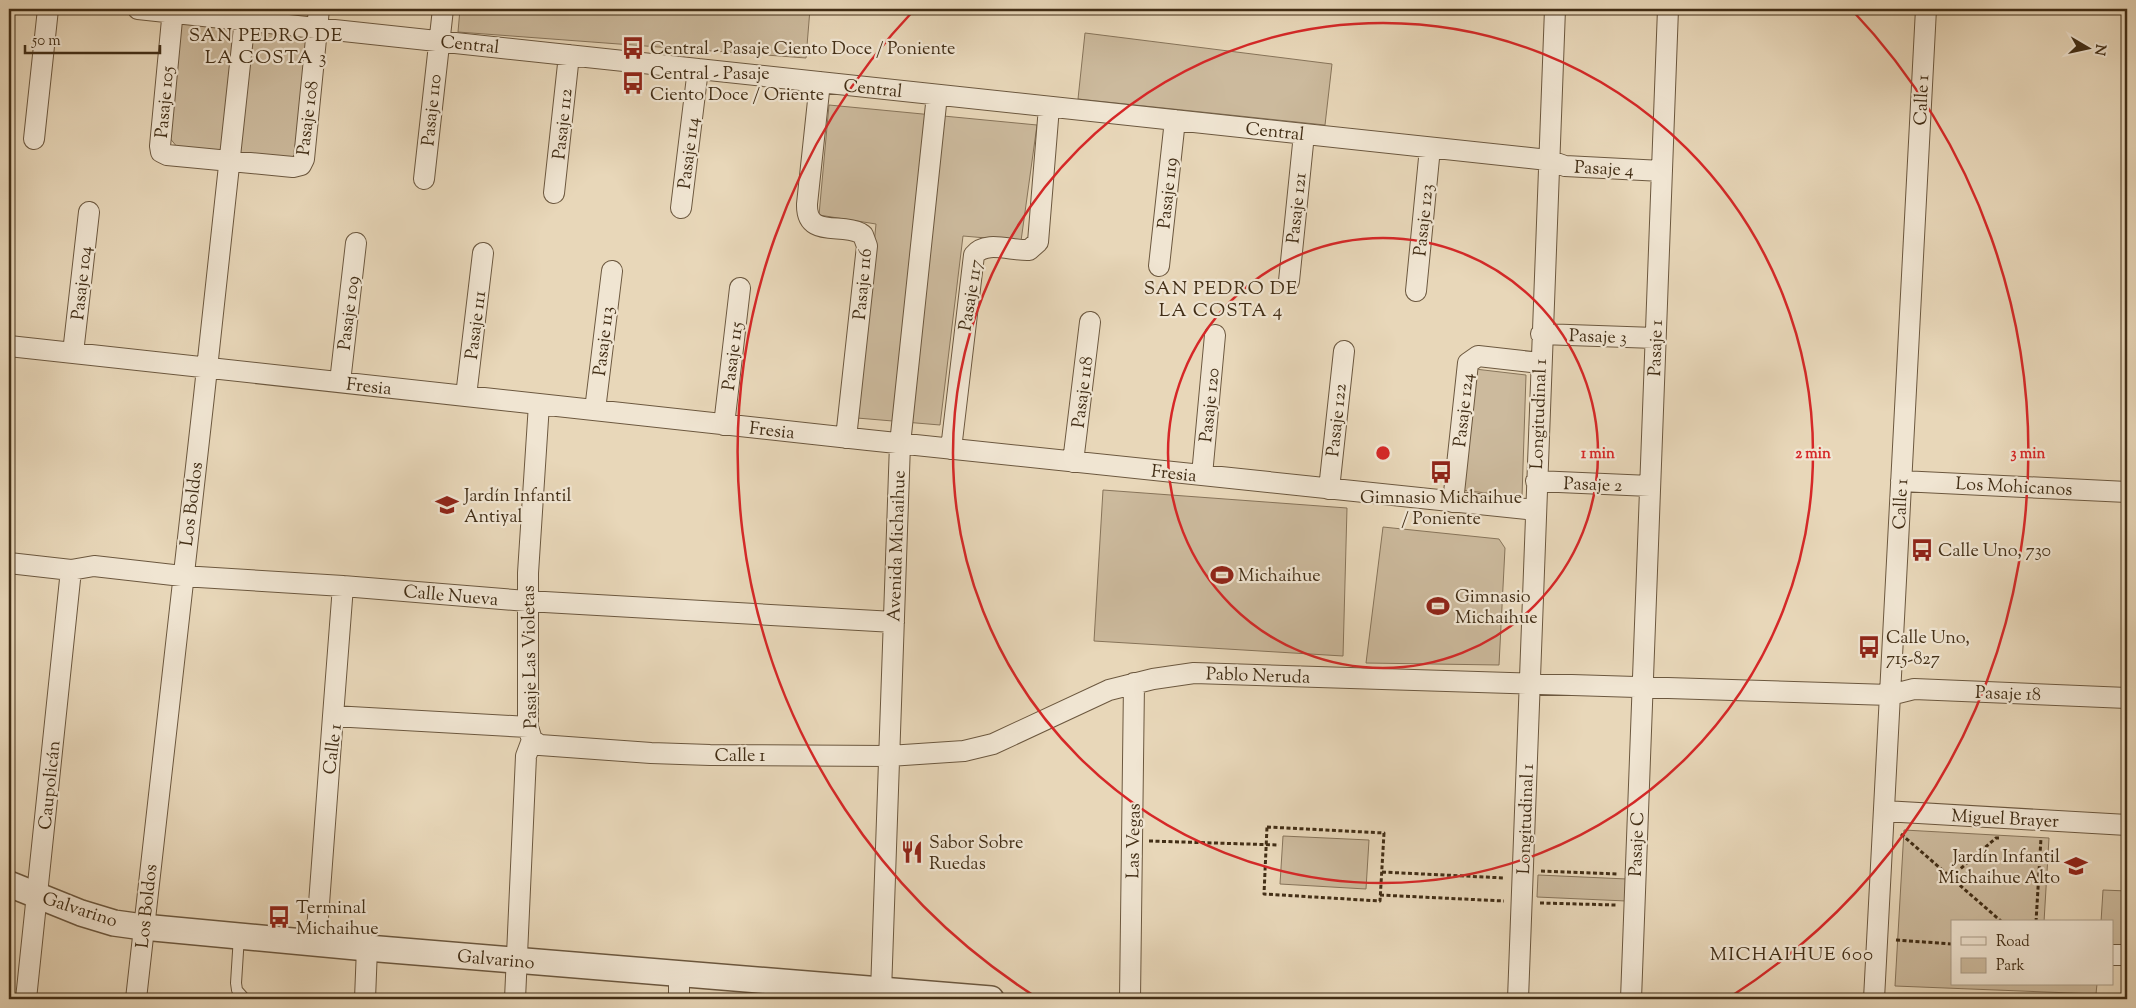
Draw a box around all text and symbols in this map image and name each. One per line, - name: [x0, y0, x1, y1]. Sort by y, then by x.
- scale bar: [25, 22, 160, 54]
- north arrow: [2064, 22, 2114, 72]
- district label: SAN PEDRO DE LA COSTA 3: [189, 23, 343, 72]
- street label: Central: [439, 30, 501, 62]
- text: 50 m: [31, 31, 61, 52]
- bus stop icon: Central - Pasaje Ciento Doce / Poniente: [620, 35, 646, 61]
- place label: Central - Pasaje Ciento Doce / Poniente: [650, 37, 955, 63]
- text: N: [2088, 43, 2110, 57]
- place label: Central - Pasaje Ciento Doce / Oriente: [650, 62, 824, 109]
- street label: Pasaje 105: [150, 65, 182, 139]
- bus stop icon: Central - Pasaje Ciento Doce / Oriente: [620, 70, 646, 96]
- street label: Pasaje 110: [416, 73, 450, 147]
- street label: Central: [842, 74, 904, 106]
- street label: Calle 1: [1909, 74, 1937, 126]
- street label: Pasaje 108: [292, 79, 326, 157]
- street label: Pasaje 112: [547, 87, 581, 161]
- street label: Pasaje 114: [673, 116, 707, 191]
- street label: Central: [1244, 117, 1306, 149]
- street label: Pasaje 4: [1573, 155, 1634, 185]
- street label: Pasaje 119: [1152, 156, 1186, 230]
- street label: Pasaje 121: [1281, 171, 1315, 245]
- street label: Pasaje 123: [1408, 183, 1442, 258]
- street label: Pasaje 104: [66, 245, 100, 321]
- street label: Pasaje 116: [848, 247, 880, 321]
- street label: Pasaje 117: [954, 258, 990, 333]
- street label: Pasaje 109: [333, 274, 367, 352]
- district label: SAN PEDRO DE LA COSTA 4: [1144, 276, 1298, 325]
- street label: Pasaje 111: [460, 289, 494, 361]
- street label: Pasaje 113: [588, 305, 622, 378]
- street label: Pasaje 1: [1643, 319, 1671, 377]
- street label: Pasaje 115: [717, 320, 751, 392]
- street label: Pasaje 3: [1569, 324, 1627, 352]
- street label: Pasaje 118: [1067, 355, 1101, 429]
- street label: Longitudinal 1: [1525, 358, 1555, 470]
- street label: Pasaje 120: [1194, 367, 1228, 444]
- street label: Pasaje 124: [1448, 372, 1482, 448]
- street label: Fresia: [345, 373, 393, 403]
- street label: Pasaje 122: [1321, 382, 1355, 458]
- street label: Fresia: [748, 417, 796, 447]
- centre of rings: [1374, 444, 1392, 462]
- text: 1 min: [1581, 444, 1615, 465]
- text: 2 min: [1795, 444, 1831, 465]
- text: 3 min: [2011, 444, 2046, 465]
- bus stop icon: Gimnasio Michaihue / Poniente: [1428, 459, 1454, 485]
- street label: Fresia: [1150, 460, 1198, 490]
- street label: Los Boldos: [175, 461, 211, 548]
- street label: Avenida Michaihue: [882, 470, 914, 622]
- street label: Pasaje 2: [1563, 472, 1623, 500]
- street label: Los Mohicanos: [1955, 472, 2073, 504]
- street label: Calle 1: [1888, 478, 1916, 530]
- place label: Jardín Infantil Antiyal: [463, 484, 572, 531]
- place label: Gimnasio Michaihue / Poniente: [1360, 486, 1522, 533]
- school or university icon: Jardín Infantil Antiyal: [434, 492, 460, 518]
- bus stop icon: Calle Uno, 730: [1909, 537, 1935, 563]
- place label: Calle Uno, 730: [1938, 539, 2051, 565]
- sports icon: Michaihue: [1209, 562, 1235, 588]
- place label: Michaihue: [1238, 564, 1321, 590]
- street label: Calle Nueva: [402, 580, 499, 614]
- street label: Pasaje Las Violetas: [517, 585, 545, 729]
- place label: Gimnasio Michaihue: [1455, 585, 1538, 632]
- sports icon: Gimnasio Michaihue: [1425, 593, 1451, 619]
- place label: Calle Uno, 715-827: [1886, 626, 1970, 673]
- bus stop icon: Calle Uno, 715-827: [1856, 634, 1882, 660]
- street label: Pablo Neruda: [1205, 662, 1311, 692]
- street label: Pasaje 18: [1975, 681, 2041, 709]
- street label: Calle 1: [318, 722, 350, 776]
- street label: Caupolicán: [33, 739, 69, 831]
- street label: Calle 1: [715, 744, 765, 770]
- street label: Longitudinal 1: [1512, 763, 1542, 875]
- street label: Las Vegas: [1121, 803, 1149, 879]
- street label: Miguel Brayer: [1950, 804, 2060, 836]
- street label: Pasaje C: [1624, 811, 1652, 877]
- place label: Sabor Sobre Ruedas: [929, 831, 1024, 878]
- restaurant icon: Sabor Sobre Ruedas: [899, 839, 925, 865]
- place label: Jardín Infantil Michaihue Alto: [1938, 845, 2060, 892]
- school or university icon: Jardín Infantil Michaihue Alto: [2063, 853, 2089, 879]
- street label: Los Boldos: [131, 863, 165, 950]
- street label: Galvarino: [39, 887, 120, 935]
- place label: Terminal Michaihue: [296, 896, 379, 943]
- bus stop icon: Terminal Michaihue: [266, 904, 292, 930]
- legend: [1951, 920, 2114, 986]
- text: Road: [1996, 932, 2030, 953]
- district label: MICHAIHUE 600: [1710, 942, 1874, 969]
- street label: Galvarino: [456, 945, 536, 977]
- text: Park: [1996, 956, 2025, 977]

